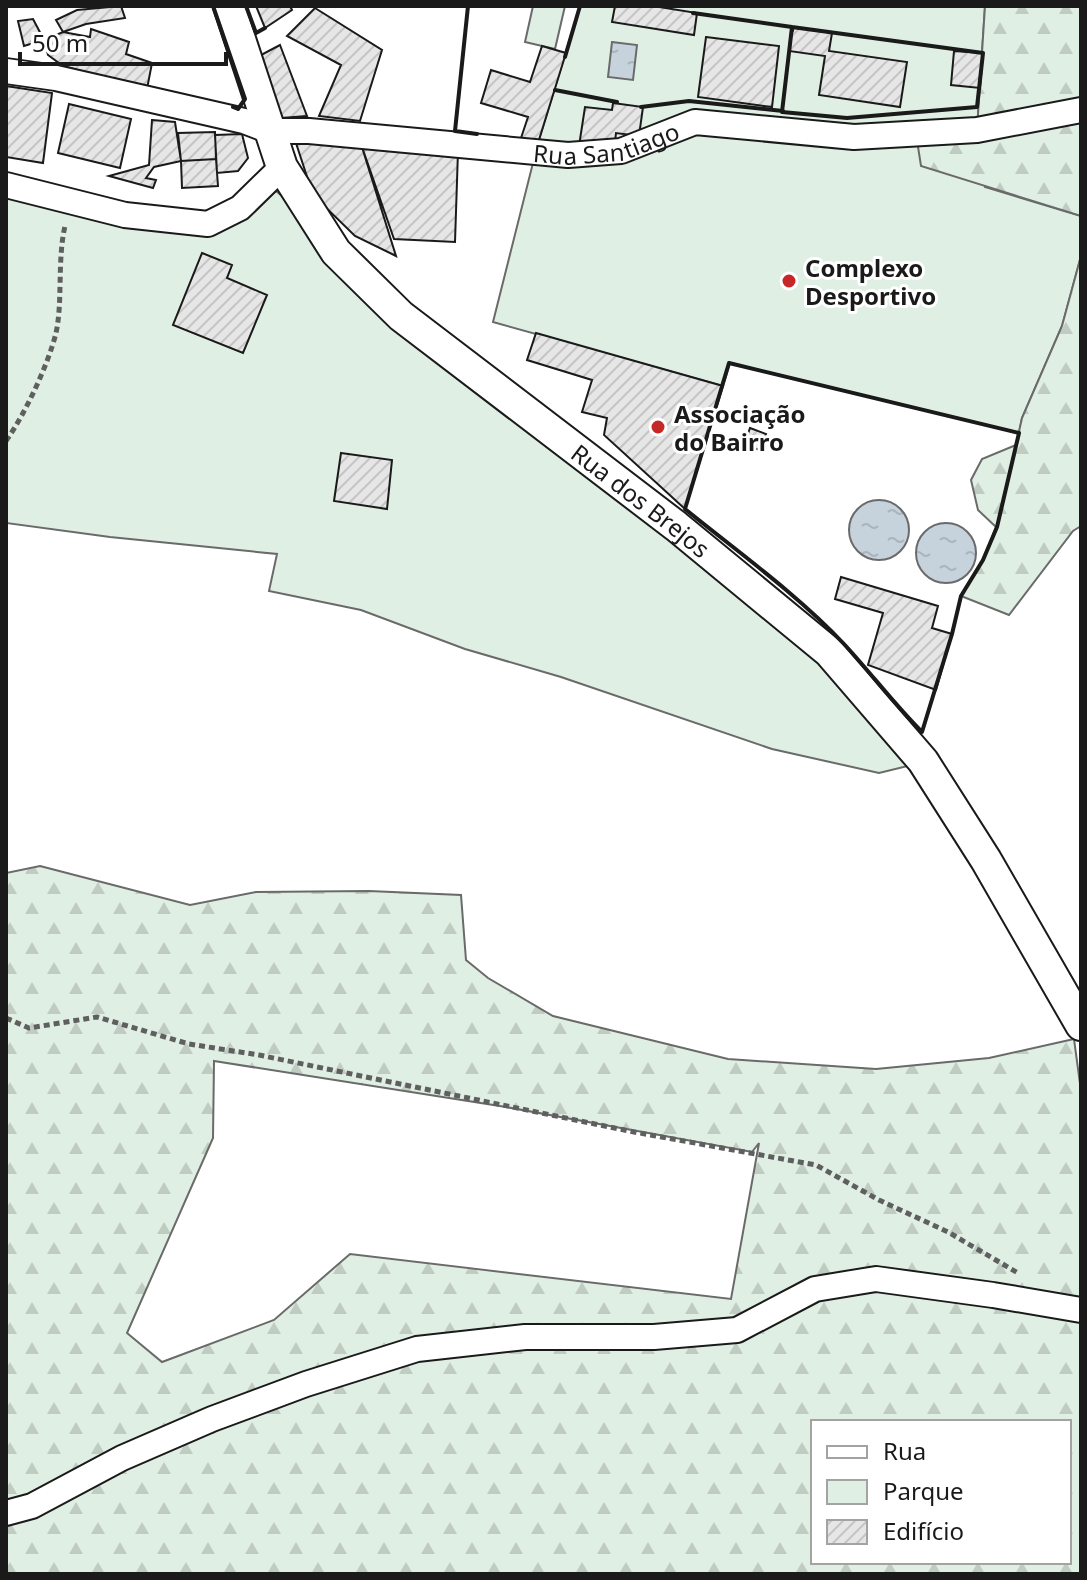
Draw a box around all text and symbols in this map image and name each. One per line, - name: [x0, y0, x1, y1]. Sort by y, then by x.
- scale bar: [20, 16, 226, 66]
- text: 50 m: [32, 26, 88, 59]
- street label: Rua Santiago: [532, 113, 684, 172]
- place label: Complexo Desportivo: [805, 251, 936, 312]
- marker: Complexo Desportivo: [780, 272, 798, 290]
- place label: Associação do Bairro: [674, 397, 805, 458]
- marker: Associação do Bairro: [649, 418, 667, 436]
- street label: Rua dos Brejos: [565, 436, 718, 564]
- legend: [811, 1420, 1071, 1564]
- text: Rua: [883, 1434, 926, 1467]
- text: Parque: [883, 1474, 964, 1507]
- text: Edifício: [883, 1514, 964, 1547]

